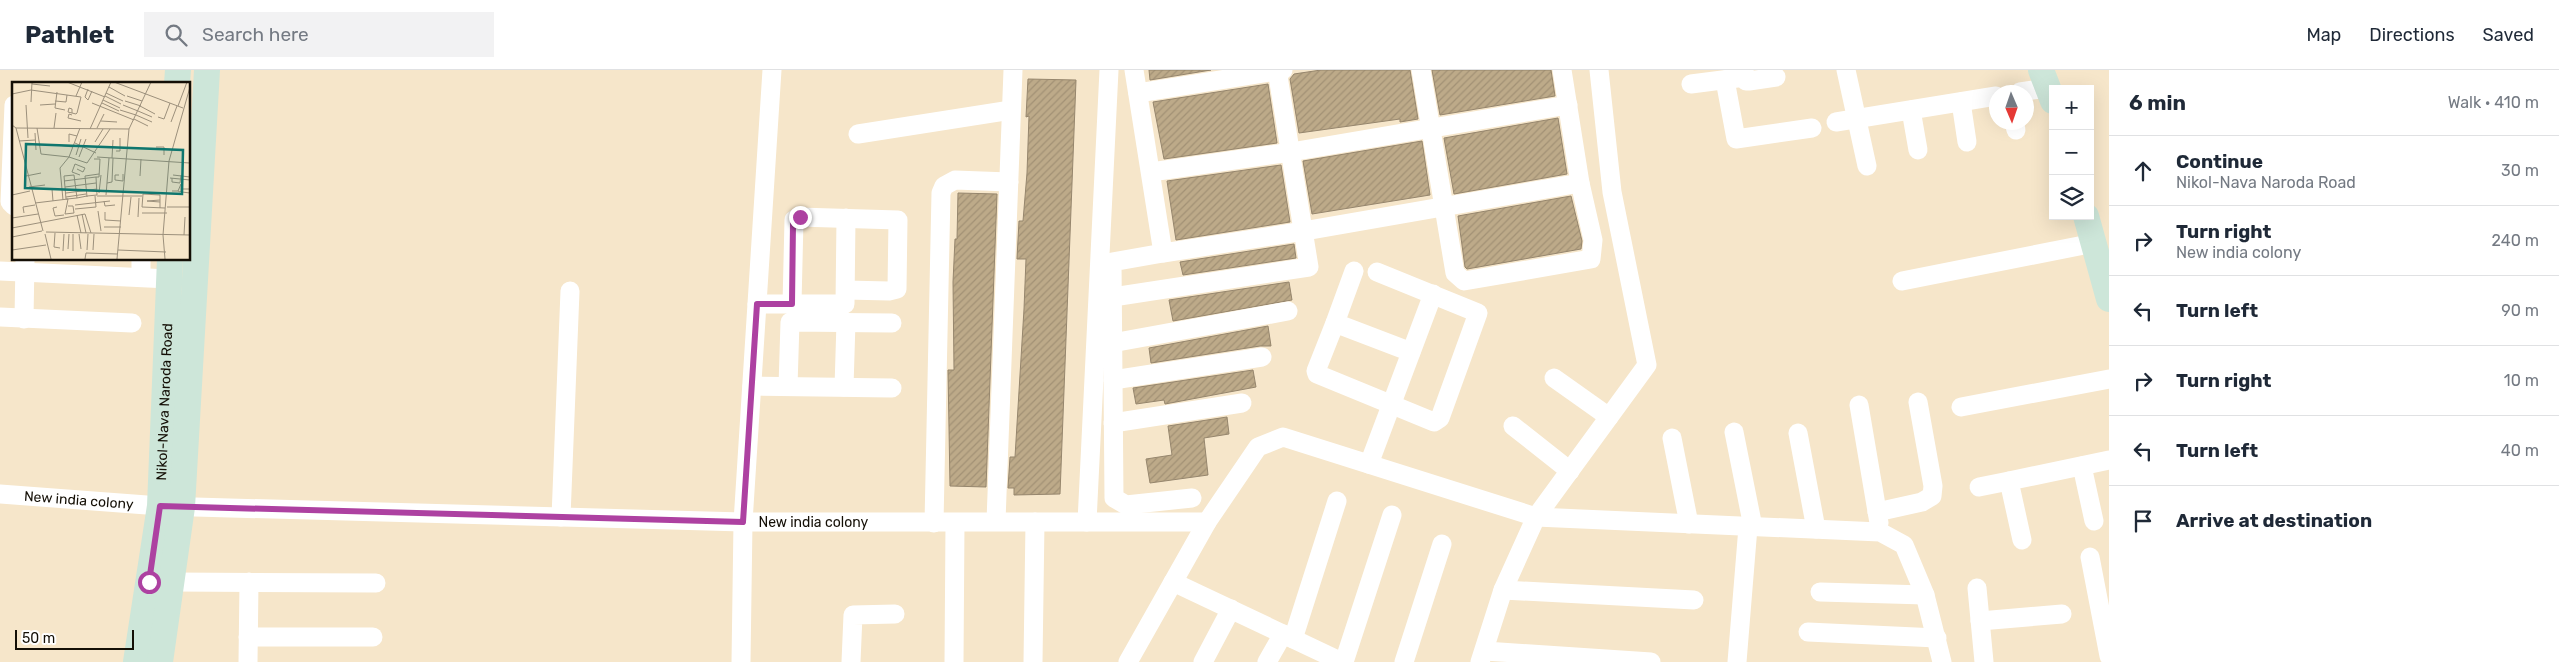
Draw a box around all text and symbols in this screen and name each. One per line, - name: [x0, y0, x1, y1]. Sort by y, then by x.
- search box: [144, 12, 494, 57]
- text: Pathlet: [25, 21, 114, 49]
- icon: search: [162, 21, 190, 49]
- text: Search here: [202, 23, 309, 46]
- text: Map: [2306, 24, 2341, 46]
- text: Directions: [2369, 24, 2455, 46]
- text: Saved: [2483, 24, 2534, 46]
- inset map: [12, 82, 190, 260]
- north arrow: [1989, 85, 2034, 130]
- map controls: [2049, 85, 2094, 220]
- button: +: [2049, 85, 2094, 130]
- text: 6 min: [2129, 90, 2186, 115]
- text: Walk · 410 m: [2448, 93, 2539, 112]
- button: −: [2049, 130, 2094, 175]
- text: Continue: [2176, 150, 2263, 173]
- icon: ahead: [2129, 157, 2157, 185]
- text: 30 m: [2501, 161, 2539, 180]
- text: Nikol-Nava Naroda Road: [2176, 173, 2356, 192]
- button: layers: [2049, 175, 2094, 220]
- route end: [789, 206, 812, 229]
- text: Turn right: [2176, 220, 2271, 243]
- icon: right: [2129, 227, 2157, 255]
- text: 240 m: [2492, 231, 2539, 250]
- text: New india colony: [2176, 243, 2301, 262]
- icon: left: [2129, 297, 2157, 325]
- text: Turn left: [2176, 299, 2258, 322]
- text: 90 m: [2501, 301, 2539, 320]
- street label: Nikol-Nava Naroda Road: [153, 323, 176, 481]
- icon: right: [2129, 367, 2157, 395]
- text: Turn right: [2176, 369, 2271, 392]
- text: 10 m: [2504, 371, 2539, 390]
- icon: left: [2129, 437, 2157, 465]
- text: Turn left: [2176, 439, 2258, 462]
- text: 40 m: [2501, 441, 2539, 460]
- street label: New india colony: [23, 487, 134, 513]
- icon: arrive: [2129, 507, 2157, 535]
- text: Arrive at destination: [2176, 509, 2372, 532]
- street label: New india colony: [758, 514, 868, 531]
- route start: [138, 571, 161, 594]
- scale bar: [15, 627, 134, 650]
- text: 50 m: [22, 630, 55, 647]

